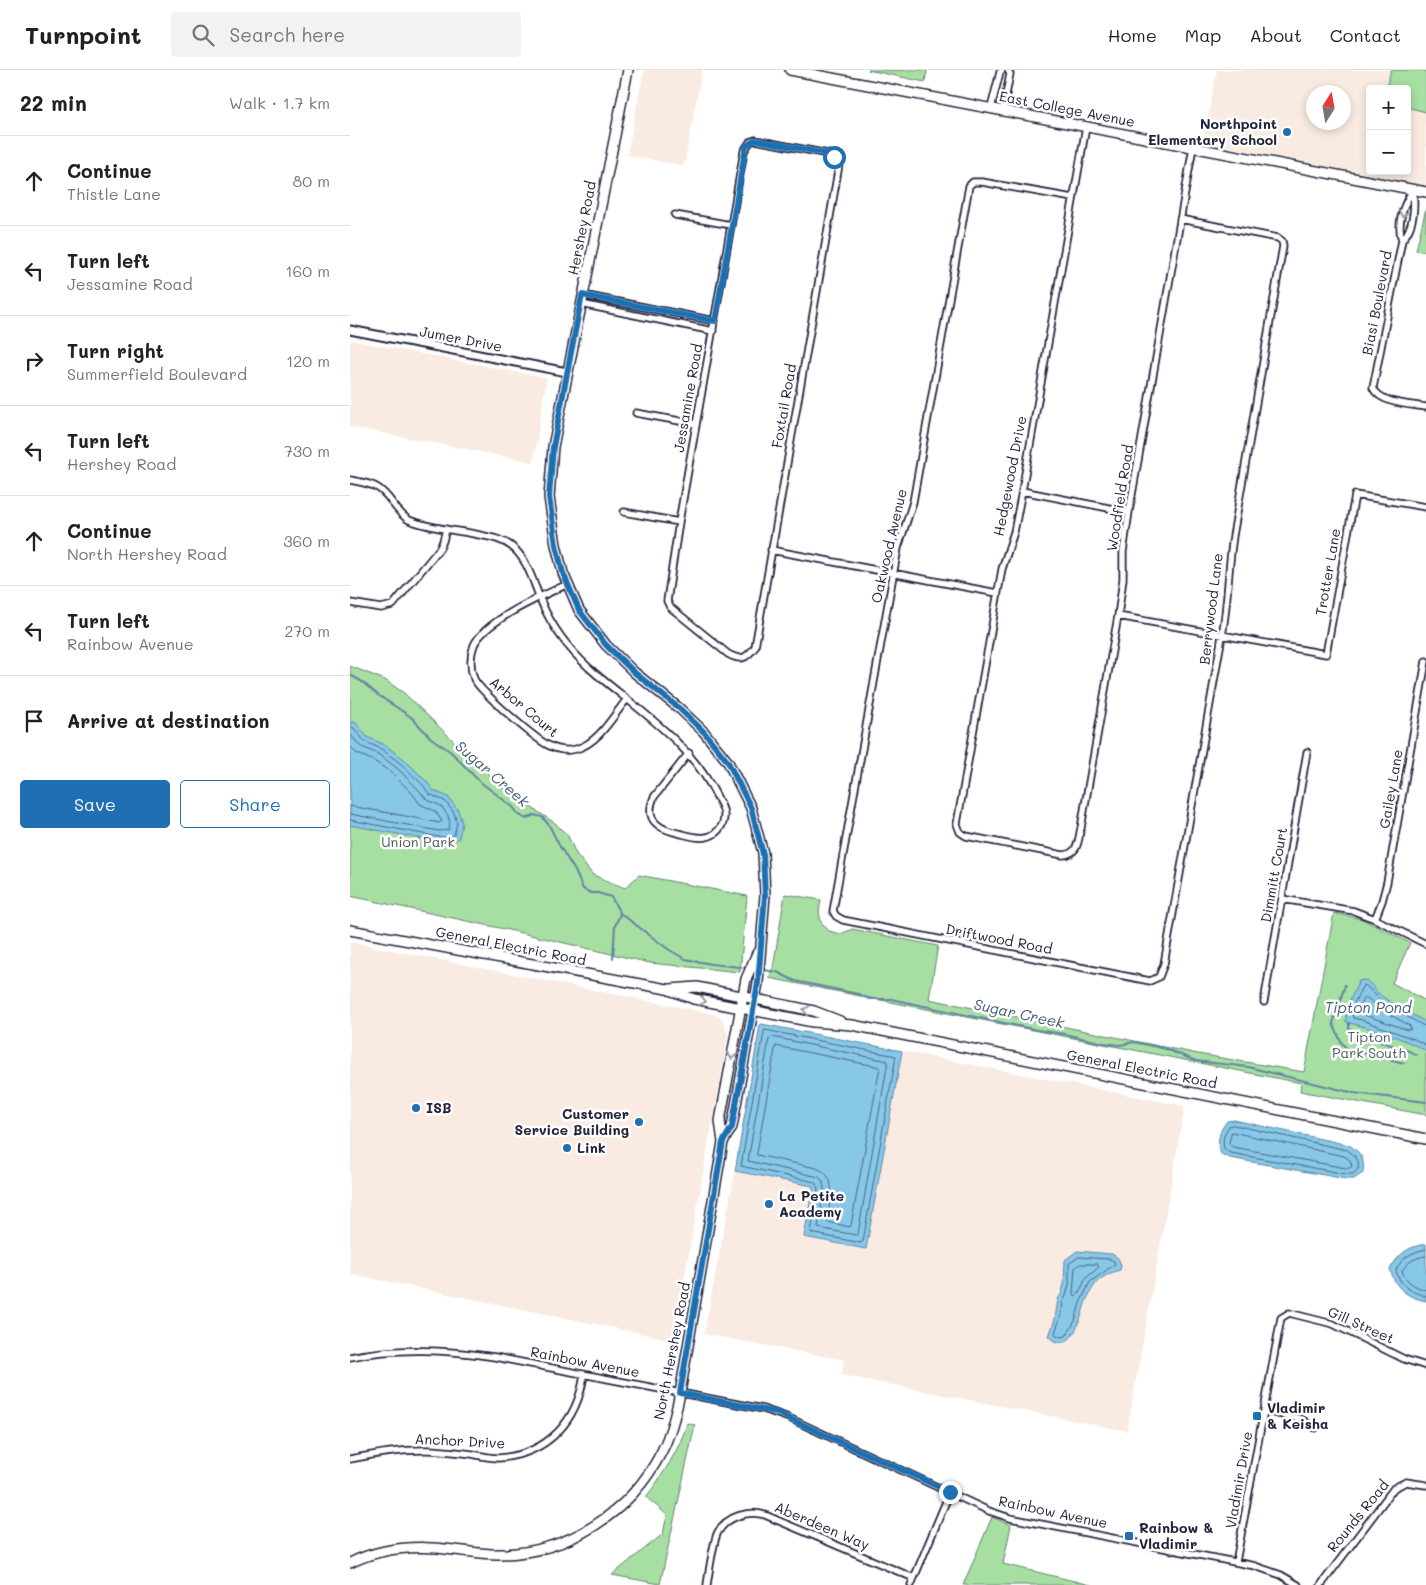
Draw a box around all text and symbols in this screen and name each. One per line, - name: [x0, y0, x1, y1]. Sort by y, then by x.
- search box: [171, 12, 521, 57]
- text: Turnpoint: [25, 19, 141, 50]
- icon: search: [189, 21, 217, 49]
- text: Search here: [229, 22, 345, 47]
- text: Home: [1108, 23, 1157, 47]
- text: Map: [1185, 23, 1221, 47]
- text: About: [1249, 23, 1302, 47]
- text: Contact: [1330, 23, 1401, 47]
- north arrow: [1306, 85, 1351, 130]
- map controls: [1366, 85, 1411, 175]
- button: +: [1366, 85, 1411, 130]
- street label: East College Avenue: [998, 86, 1137, 131]
- text: 22 min: [20, 89, 87, 116]
- text: Walk · 1.7 km: [229, 92, 330, 113]
- place label: Northpoint Elementary School: [1148, 114, 1277, 149]
- marker: Northpoint Elementary School: [1281, 126, 1293, 138]
- button: −: [1366, 130, 1411, 175]
- route start: [823, 146, 846, 169]
- text: Continue: [67, 158, 152, 183]
- icon: ahead: [20, 167, 48, 195]
- text: 80 m: [293, 170, 330, 191]
- street label: Hershey Road: [563, 179, 600, 277]
- text: Thistle Lane: [67, 183, 161, 204]
- one-way arrow: [1398, 209, 1408, 218]
- text: Turn left: [67, 248, 150, 273]
- street label: Biasi Boulevard: [1357, 249, 1396, 357]
- icon: left: [20, 257, 48, 285]
- text: 160 m: [285, 260, 330, 281]
- text: Jessamine Road: [67, 273, 193, 294]
- street label: Jumer Drive: [418, 321, 504, 356]
- text: Turn right: [67, 338, 164, 363]
- street label: Jessamine Road: [669, 342, 706, 454]
- icon: right: [20, 347, 48, 375]
- text: 120 m: [286, 350, 330, 371]
- street label: Foxtail Road: [767, 362, 800, 450]
- text: Summerfield Boulevard: [67, 363, 247, 384]
- street label: Hedgewood Drive: [989, 414, 1030, 538]
- text: Turn left: [67, 428, 150, 453]
- icon: left: [20, 437, 48, 465]
- text: 730 m: [284, 440, 330, 461]
- street label: Woodfield Road: [1102, 443, 1137, 553]
- text: Hershey Road: [67, 453, 176, 474]
- street label: Oakwood Avenue: [866, 487, 911, 605]
- text: Continue: [67, 518, 152, 543]
- icon: ahead: [20, 527, 48, 555]
- street label: Trotter Lane: [1310, 527, 1345, 617]
- text: 360 m: [283, 530, 330, 551]
- text: North Hershey Road: [67, 543, 227, 564]
- street label: Berrywood Lane: [1194, 552, 1227, 666]
- text: Turn left: [67, 608, 150, 633]
- icon: left: [20, 617, 48, 645]
- text: 270 m: [284, 620, 330, 641]
- text: Rainbow Avenue: [67, 633, 194, 654]
- street label: Arbor Court: [486, 672, 563, 741]
- icon: arrive: [20, 707, 48, 735]
- text: Arrive at destination: [67, 708, 270, 733]
- water label: Sugar Creek: [451, 736, 535, 812]
- street label: Gailey Lane: [1374, 748, 1407, 830]
- button: Save: [20, 780, 170, 828]
- button: Share: [180, 780, 330, 828]
- street label: Dimmitt Court: [1256, 826, 1291, 924]
- park label: Union Park: [381, 832, 455, 851]
- street label: Driftwood Road: [944, 919, 1054, 958]
- street label: General Electric Road: [434, 922, 588, 969]
- water label: Sugar Creek: [972, 994, 1067, 1033]
- one-way arrow: [699, 996, 708, 1006]
- water label: Tipton Pond: [1325, 997, 1413, 1017]
- one-way arrow: [802, 1005, 811, 1015]
- park label: Tipton Park South: [1332, 1027, 1406, 1062]
- street label: General Electric Road: [1065, 1045, 1219, 1092]
- one-way arrow: [727, 1052, 738, 1061]
- place label: ISB: [426, 1098, 451, 1117]
- marker: ISB: [410, 1102, 422, 1114]
- place label: Customer Service Building: [515, 1104, 629, 1139]
- marker: Customer Service Building: [633, 1116, 645, 1128]
- place label: Link: [577, 1138, 605, 1157]
- marker: Link: [561, 1142, 573, 1154]
- place label: La Petite Academy: [779, 1186, 844, 1221]
- marker: La Petite Academy: [763, 1198, 775, 1210]
- street label: North Hershey Road: [649, 1280, 694, 1421]
- street label: Gill Street: [1325, 1301, 1397, 1348]
- street label: Rainbow Avenue: [529, 1342, 641, 1381]
- place label: Vladimir & Keisha: [1267, 1398, 1329, 1433]
- marker: Vladimir & Keisha: [1251, 1410, 1263, 1422]
- street label: Anchor Drive: [414, 1429, 506, 1452]
- street label: Vladimir Drive: [1221, 1430, 1256, 1530]
- street label: Rounds Road: [1323, 1476, 1393, 1556]
- route end: [939, 1481, 962, 1504]
- street label: Rainbow Avenue: [997, 1491, 1109, 1532]
- street label: Aberdeen Way: [772, 1497, 872, 1554]
- place label: Rainbow & Vladimir: [1139, 1518, 1214, 1553]
- marker: Rainbow & Vladimir: [1123, 1530, 1135, 1542]

